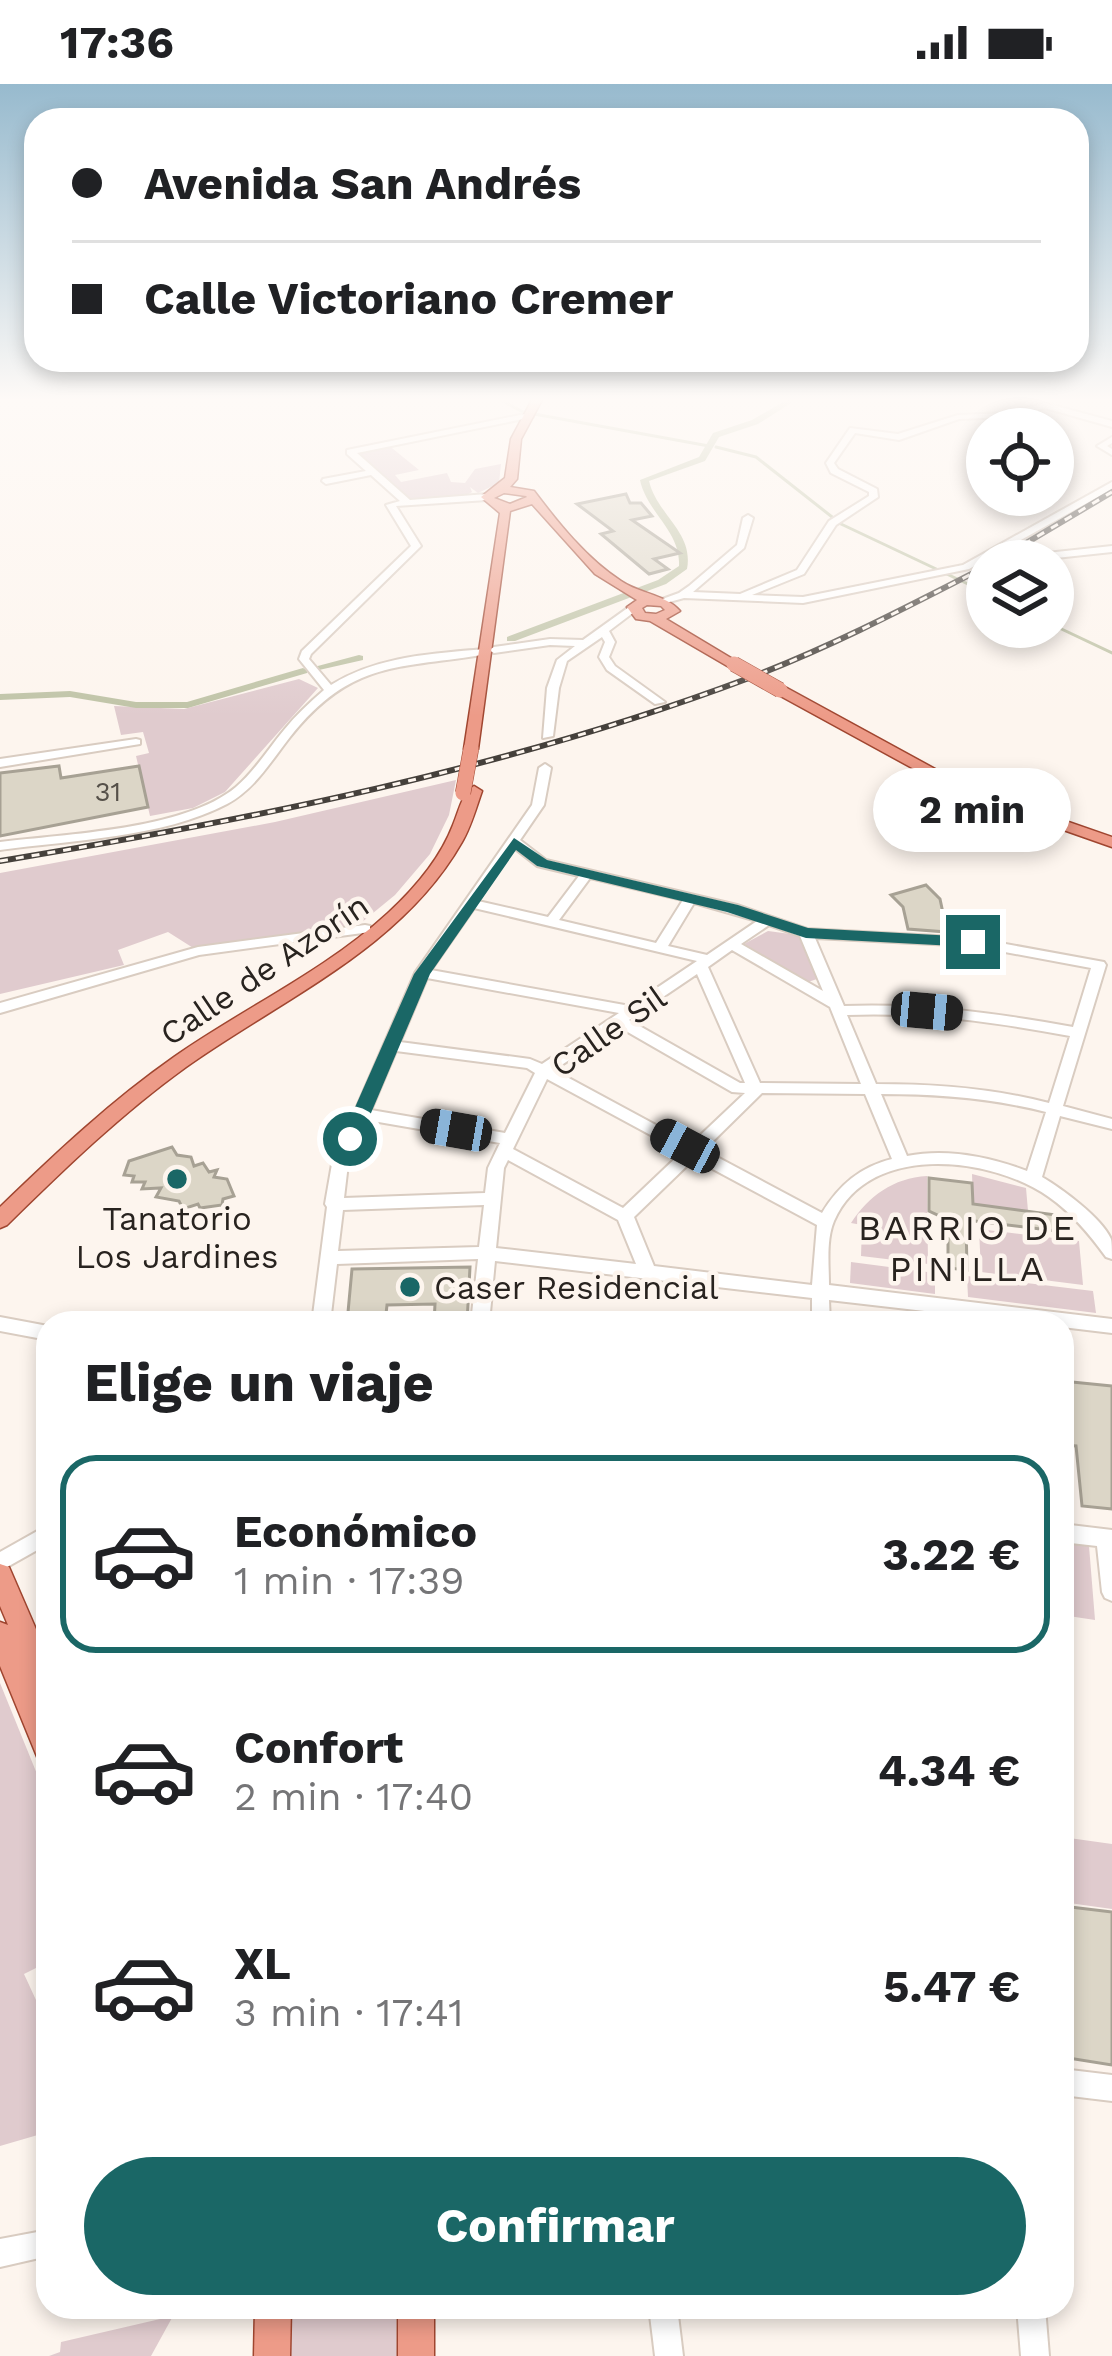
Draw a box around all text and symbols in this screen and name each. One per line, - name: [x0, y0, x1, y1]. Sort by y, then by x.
- text: 17:36: [60, 16, 174, 69]
- text: Avenida San Andrés: [144, 157, 581, 210]
- text: Calle Victoriano Cremer: [144, 272, 673, 325]
- map controls: [966, 408, 1074, 648]
- button: locate: [966, 408, 1074, 516]
- button: layers: [966, 540, 1074, 648]
- callout: 2 min: [874, 768, 1072, 852]
- house number: 31: [95, 776, 121, 808]
- text: 2 min: [919, 787, 1025, 832]
- street label: Calle de Azorín: [153, 885, 376, 1054]
- route end: [946, 915, 1000, 969]
- street label: Calle Sil: [543, 978, 673, 1085]
- car: [890, 990, 964, 1032]
- car: [417, 1106, 495, 1154]
- route start: [323, 1112, 377, 1166]
- car: [645, 1113, 725, 1179]
- marker: Tanatorio Los Jardines: [164, 1166, 190, 1192]
- place label: Tanatorio Los Jardines: [76, 1199, 278, 1276]
- district label: BARRIO DE PINILLA: [858, 1207, 1078, 1290]
- place label: Caser Residencial: [434, 1268, 719, 1307]
- marker: Caser Residencial: [397, 1274, 423, 1300]
- text: Elige un viaje: [84, 1351, 434, 1414]
- icon: car: [90, 1500, 198, 1608]
- text: Económico: [234, 1505, 477, 1558]
- text: 3.22 €: [882, 1528, 1020, 1581]
- text: 1 min · 17:39: [234, 1558, 464, 1603]
- icon: car: [90, 1716, 198, 1824]
- text: Confort: [234, 1721, 403, 1774]
- text: 4.34 €: [878, 1744, 1020, 1797]
- text: 2 min · 17:40: [234, 1774, 473, 1819]
- icon: car: [90, 1932, 198, 2040]
- text: XL: [234, 1937, 291, 1990]
- text: 5.47 €: [883, 1960, 1020, 2013]
- text: 3 min · 17:41: [234, 1990, 463, 2035]
- button: Confirmar: [84, 2157, 1026, 2295]

